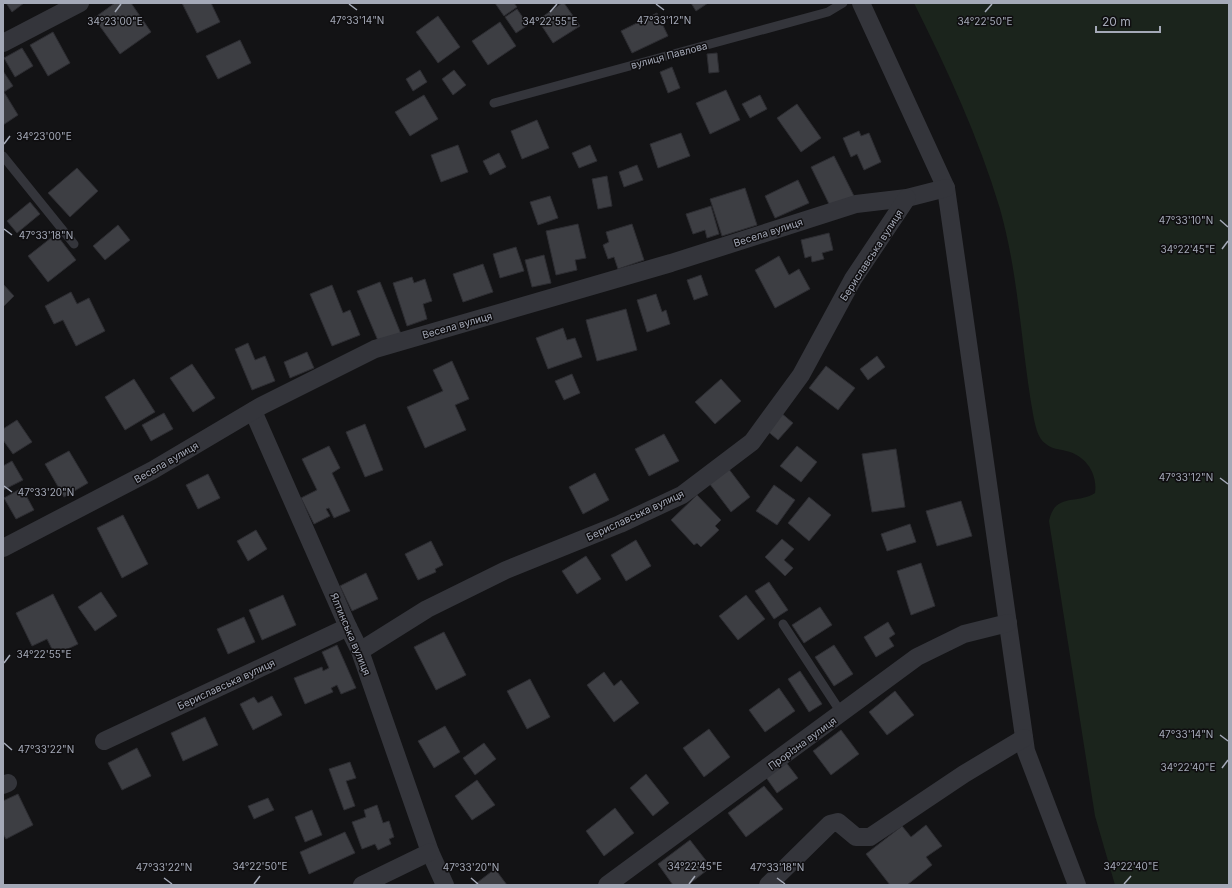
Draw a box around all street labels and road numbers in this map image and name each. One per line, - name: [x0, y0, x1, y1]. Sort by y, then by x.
- street label: вулиця Павлова: [630, 39, 708, 71]
- street label: Бериславська вулиця: [837, 207, 905, 303]
- street label: Весела вулиця: [732, 215, 804, 249]
- street label: Весела вулиця: [421, 309, 493, 341]
- street label: Весела вулиця: [132, 439, 200, 485]
- street label: Бериславська вулиця: [584, 487, 686, 543]
- street label: Ялтинська вулиця: [328, 591, 374, 677]
- street label: Бериславська вулиця: [175, 656, 277, 712]
- street label: Прорізна вулиця: [766, 714, 838, 772]

